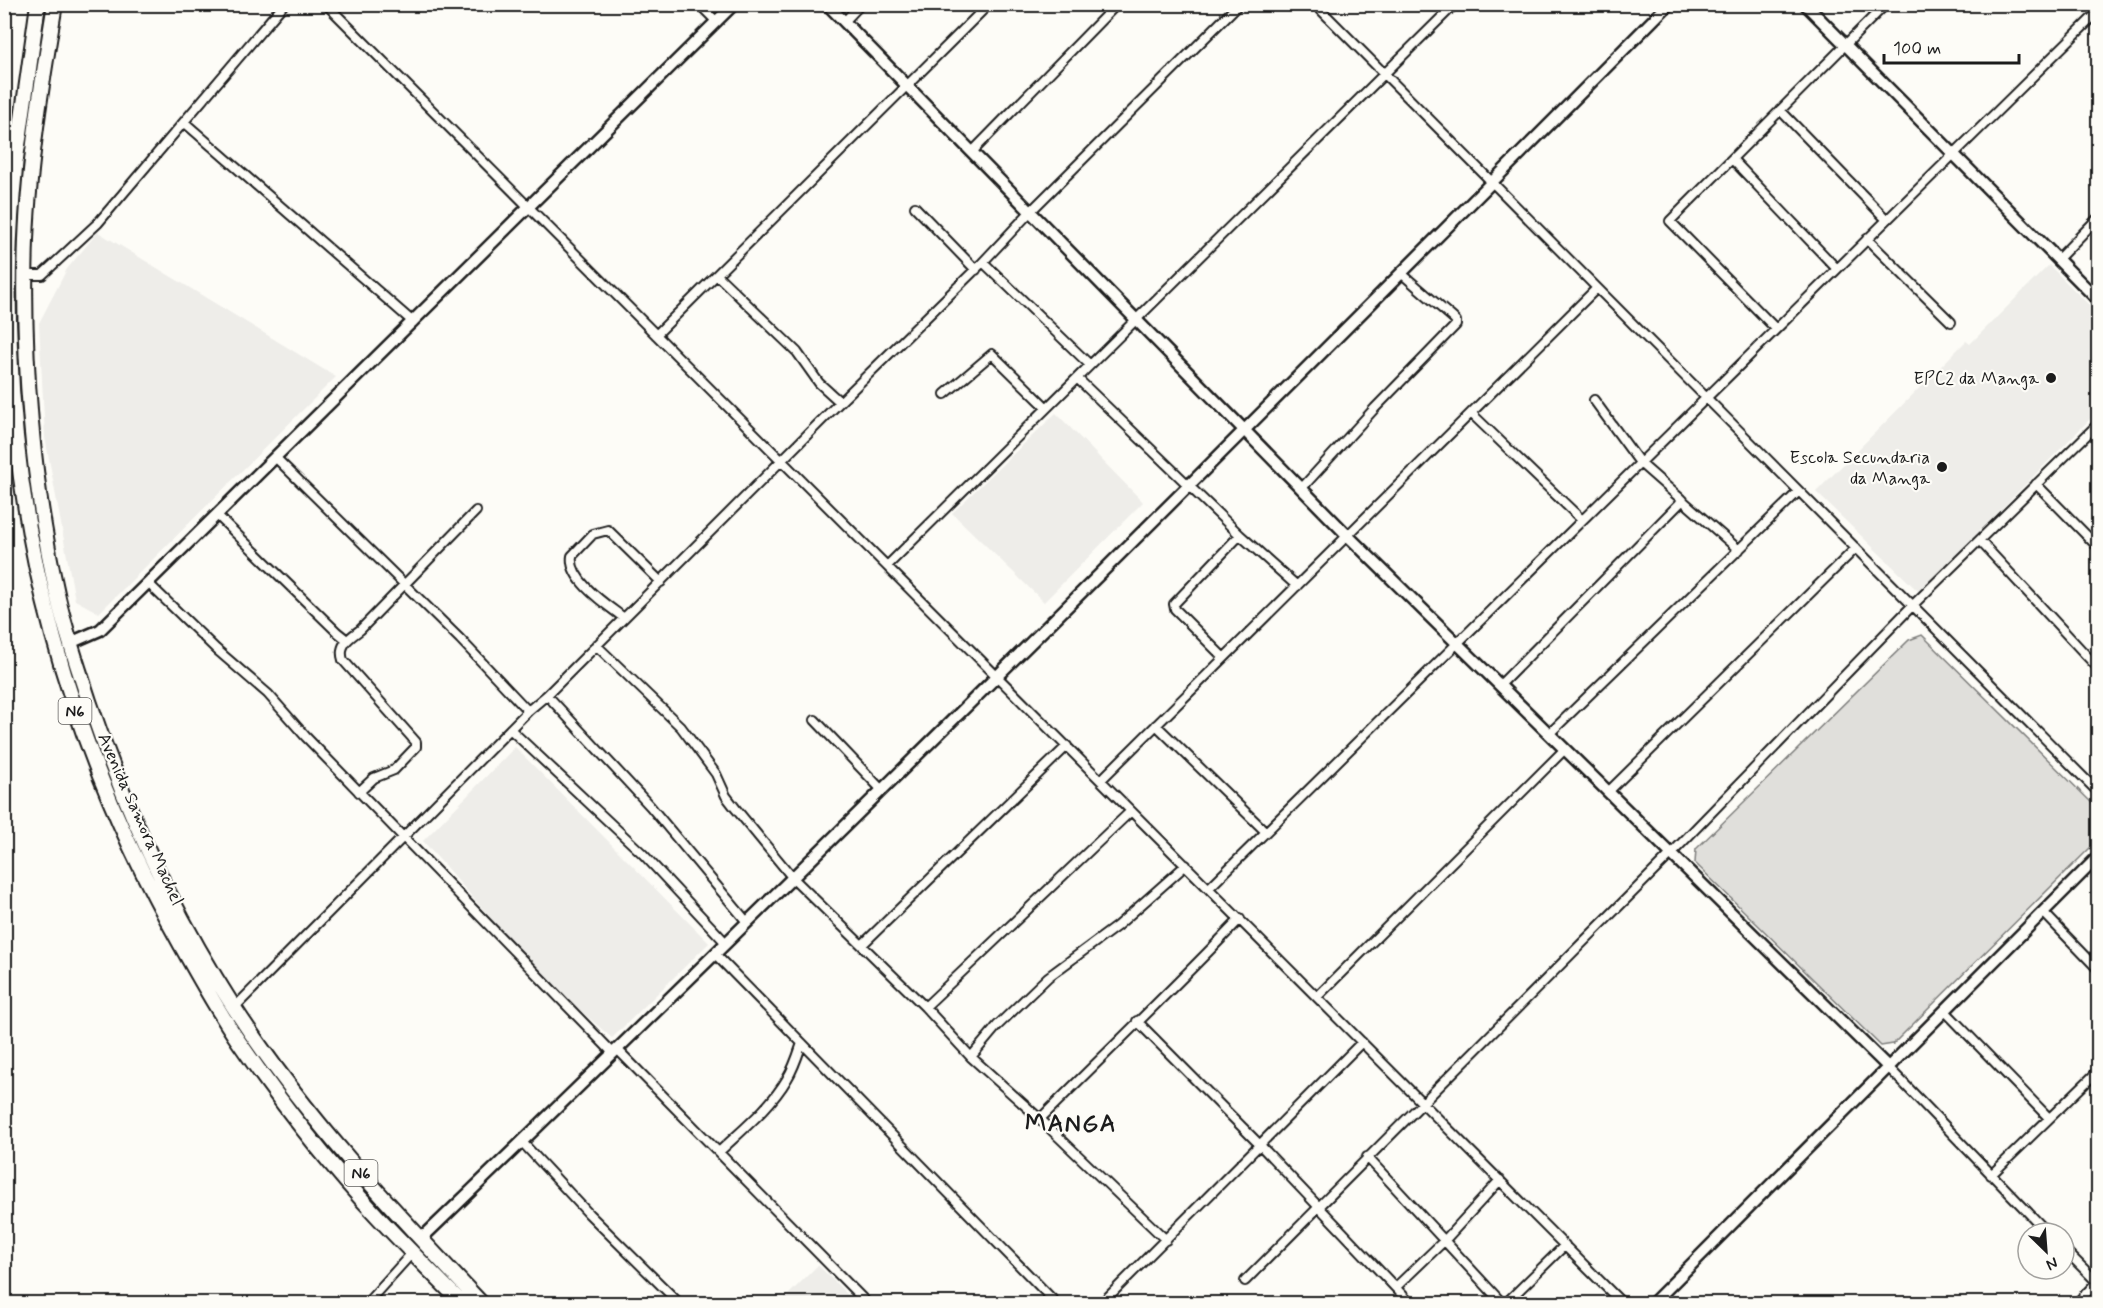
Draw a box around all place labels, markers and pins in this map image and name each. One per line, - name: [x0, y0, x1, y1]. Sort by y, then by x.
- place label: EPC2 da Manga: [1914, 367, 2039, 391]
- marker: EPC2 da Manga: [2044, 371, 2058, 385]
- place label: Escola Secundaria da Manga: [1789, 446, 1930, 491]
- marker: Escola Secundaria da Manga: [1935, 460, 1949, 474]

